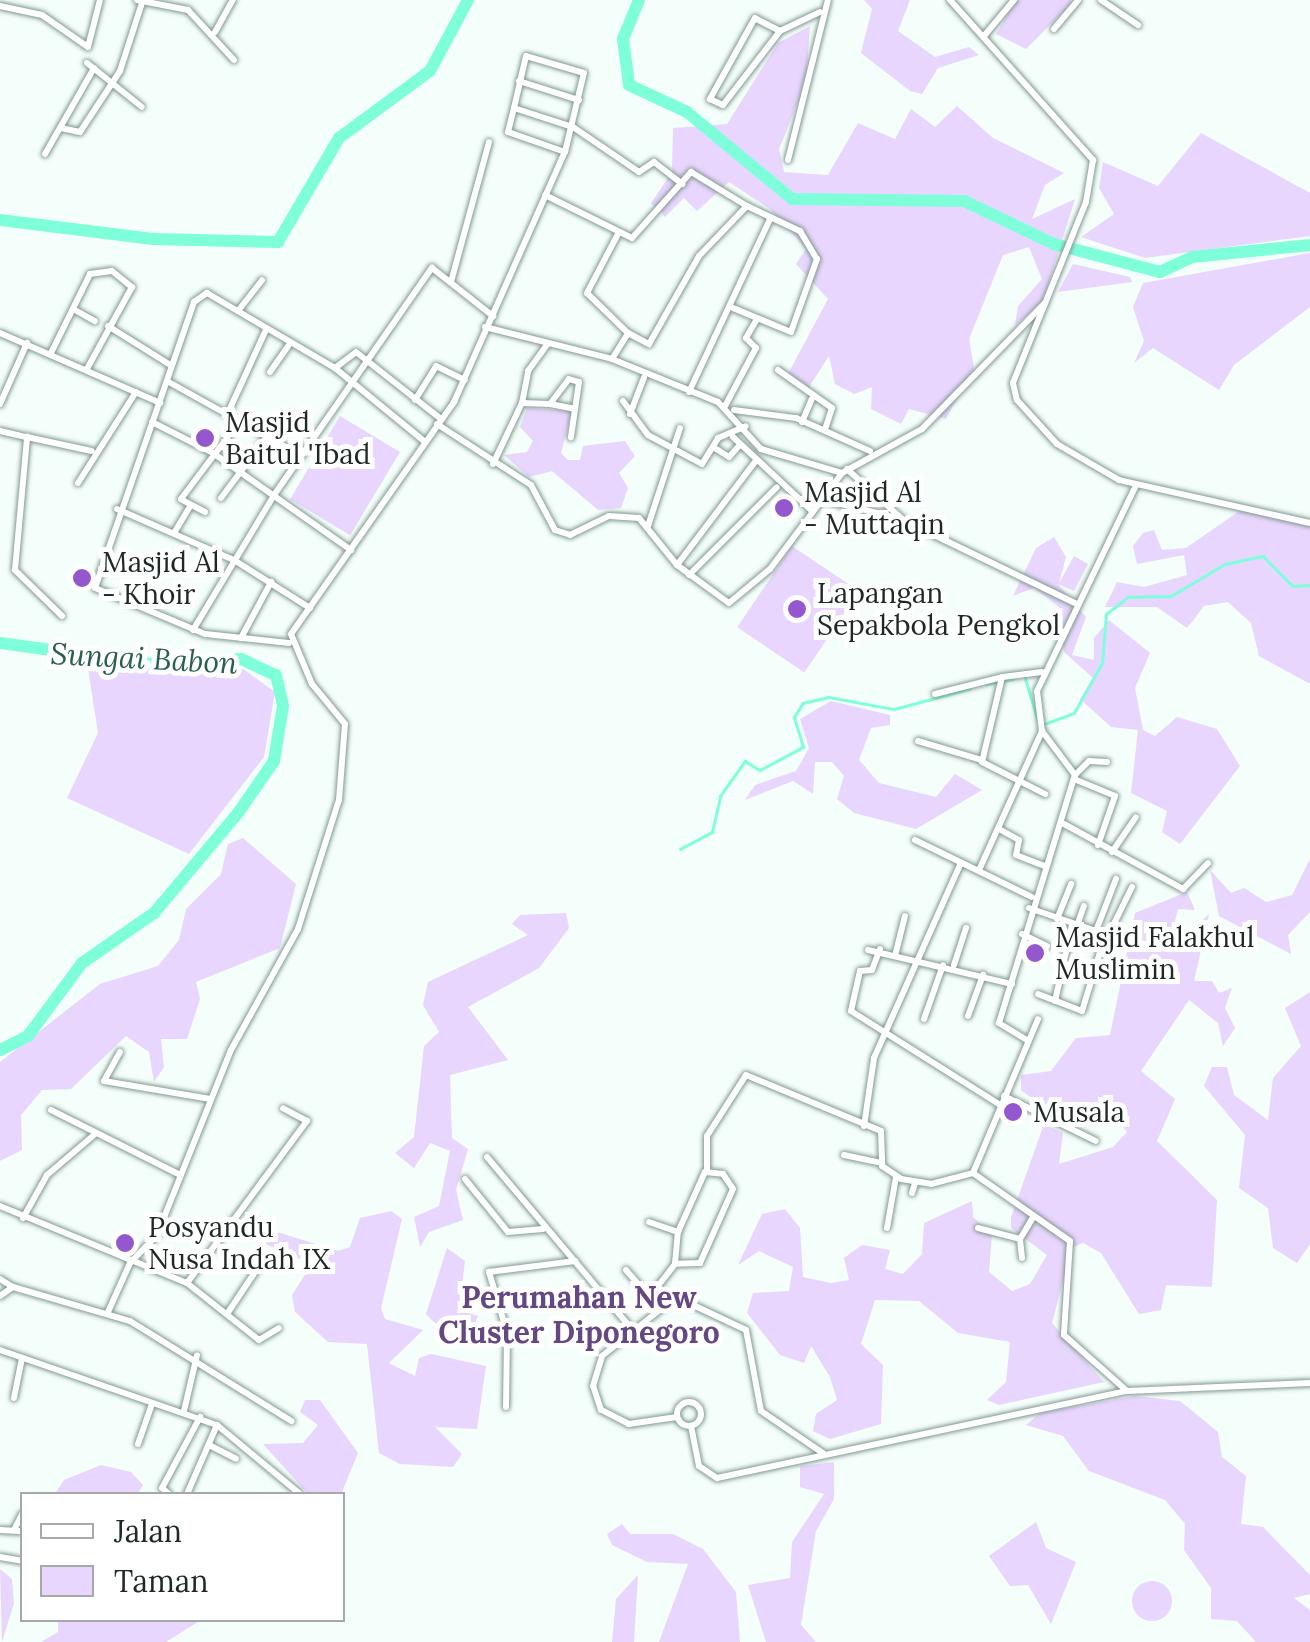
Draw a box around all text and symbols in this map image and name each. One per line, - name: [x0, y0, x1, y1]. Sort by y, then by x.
- place label: Masjid Baitul 'Ibad: [225, 405, 370, 471]
- marker: Masjid Baitul 'Ibad: [194, 427, 216, 449]
- place label: Masjid Al - Muttaqin: [804, 475, 945, 541]
- marker: Masjid Al - Muttaqin: [773, 497, 795, 519]
- place label: Masjid Al - Khoir: [102, 545, 220, 611]
- marker: Masjid Al - Khoir: [71, 567, 93, 589]
- place label: Lapangan Sepakbola Pengkol: [817, 576, 1060, 642]
- marker: Lapangan Sepakbola Pengkol: [786, 598, 808, 620]
- water label: Sungai Babon: [50, 635, 238, 681]
- place label: Masjid Falakhul Muslimin: [1055, 920, 1254, 986]
- marker: Masjid Falakhul Muslimin: [1024, 942, 1046, 964]
- place label: Musala: [1033, 1095, 1125, 1129]
- marker: Musala: [1002, 1101, 1024, 1123]
- place label: Posyandu Nusa Indah IX: [148, 1210, 330, 1276]
- marker: Posyandu Nusa Indah IX: [112, 1230, 138, 1256]
- district label: Perumahan New Cluster Diponegoro: [438, 1279, 720, 1350]
- legend: [20, 1492, 345, 1622]
- text: Jalan: [114, 1512, 182, 1550]
- text: Taman: [114, 1562, 208, 1600]

